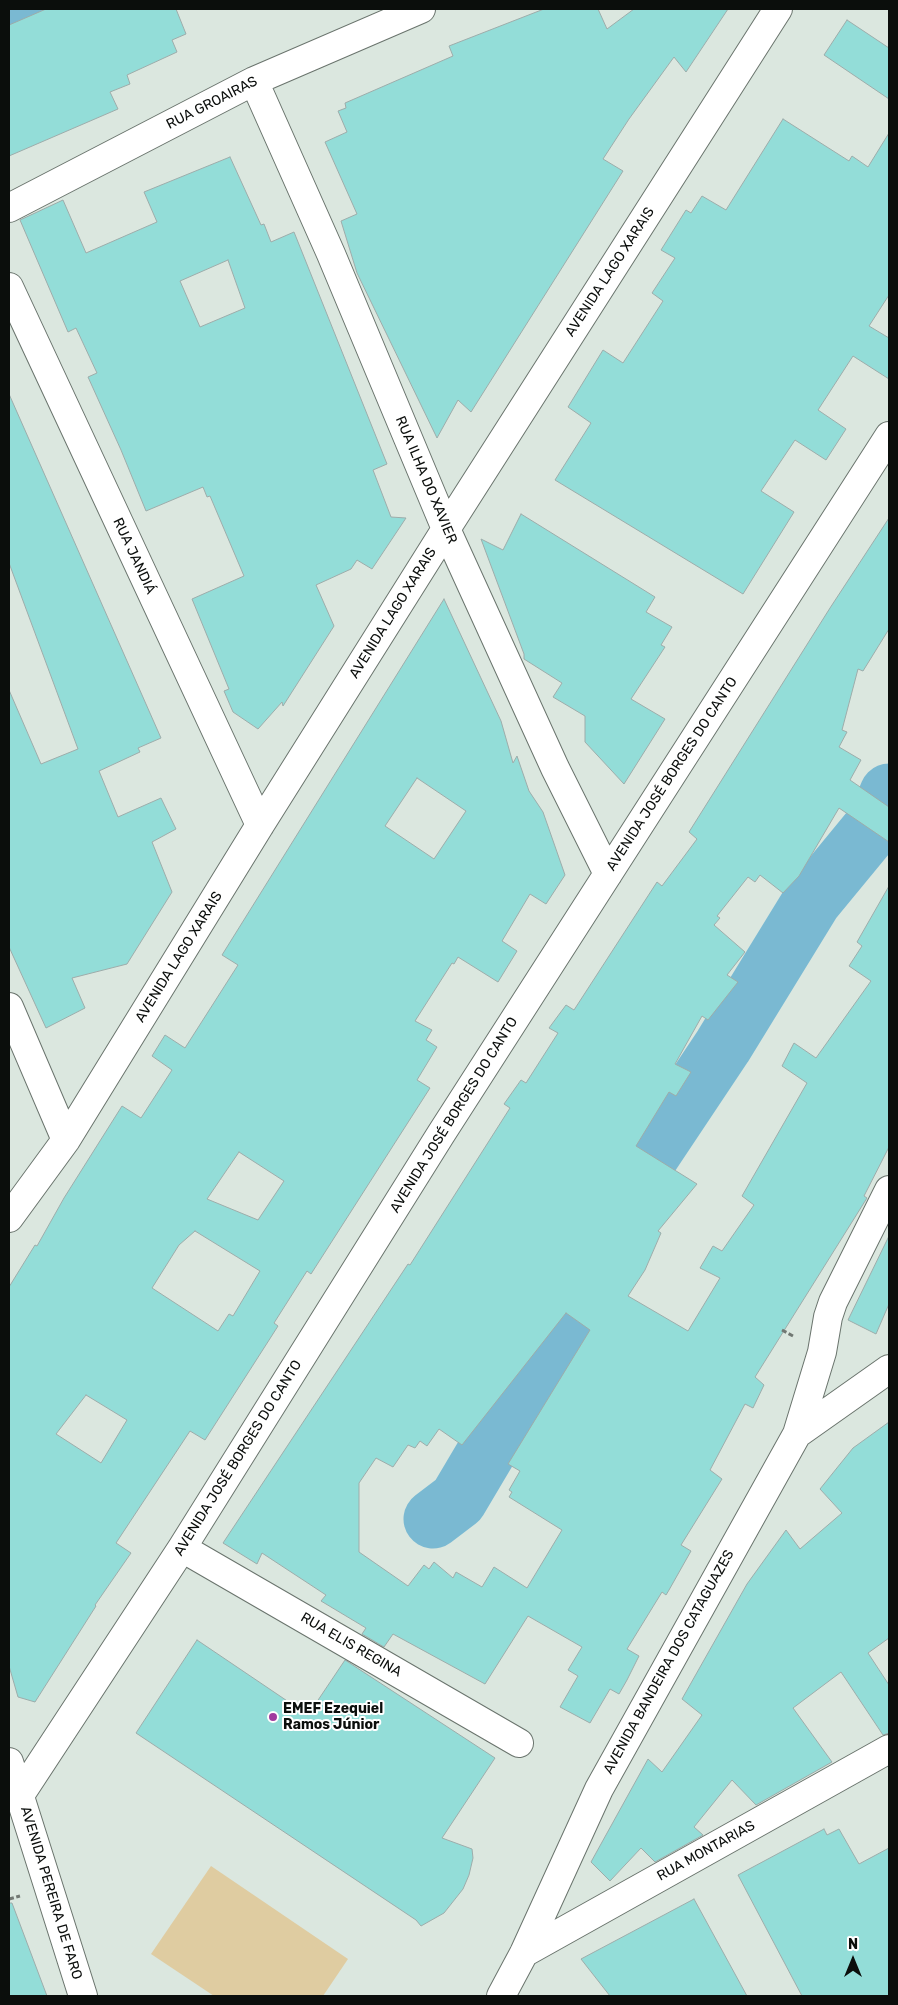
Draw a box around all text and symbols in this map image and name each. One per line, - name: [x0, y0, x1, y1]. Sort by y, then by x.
- street label: RUA GROAIRAS: [164, 73, 260, 133]
- street label: AVENIDA LAGO XARAIS: [562, 204, 658, 340]
- street label: RUA ILHA DO XAVIER: [392, 414, 460, 546]
- street label: RUA JANDIÁ: [109, 515, 159, 597]
- street label: AVENIDA LAGO XARAIS: [346, 545, 440, 681]
- street label: AVENIDA JOSÉ BORGES DO CANTO: [603, 674, 741, 874]
- street label: AVENIDA LAGO XARAIS: [132, 889, 226, 1025]
- street label: AVENIDA JOSÉ BORGES DO CANTO: [387, 1014, 521, 1216]
- street label: AVENIDA JOSÉ BORGES DO CANTO: [171, 1357, 305, 1559]
- street label: AVENIDA BANDEIRA DOS CATAGUAZES: [600, 1547, 738, 1777]
- street label: RUA ELIS REGINA: [297, 1609, 405, 1681]
- place label: EMEF Ezequiel Ramos Júnior: [283, 1701, 383, 1734]
- marker: EMEF Ezequiel Ramos Júnior: [267, 1711, 279, 1723]
- street label: AVENIDA PEREIRA DE FARO: [17, 1804, 85, 1982]
- street label: RUA MONTARIAS: [654, 1817, 758, 1885]
- north arrow: [828, 1935, 878, 1985]
- text: N: [848, 1936, 858, 1953]

